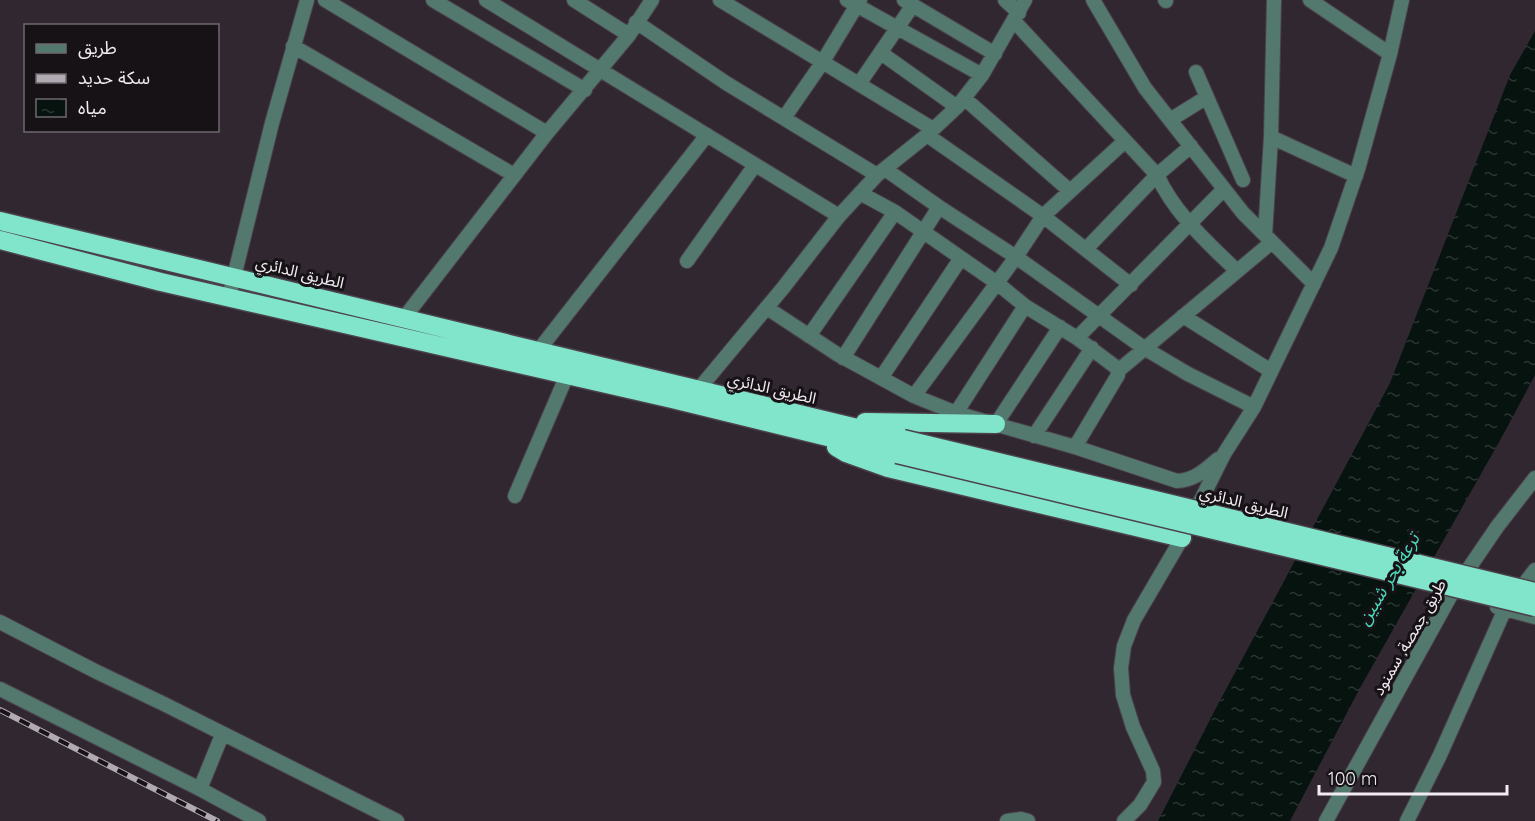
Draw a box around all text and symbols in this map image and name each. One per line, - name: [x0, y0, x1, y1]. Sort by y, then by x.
- legend: [24, 24, 219, 132]
- text: طريق: [78, 36, 117, 59]
- text: سكة حديد: [78, 66, 150, 89]
- text: مياه: [78, 96, 107, 119]
- street label: الطريق الدائري: [253, 251, 346, 295]
- street label: الطريق الدائري: [725, 368, 818, 411]
- street label: الطريق الدائري: [1197, 481, 1290, 525]
- water label: ترعة بحر شبين: [1352, 526, 1426, 629]
- street label: طريق جمصة, سمنود: [1368, 575, 1451, 699]
- scale bar: [1319, 758, 1506, 796]
- text: 100 m: [1328, 767, 1377, 790]

